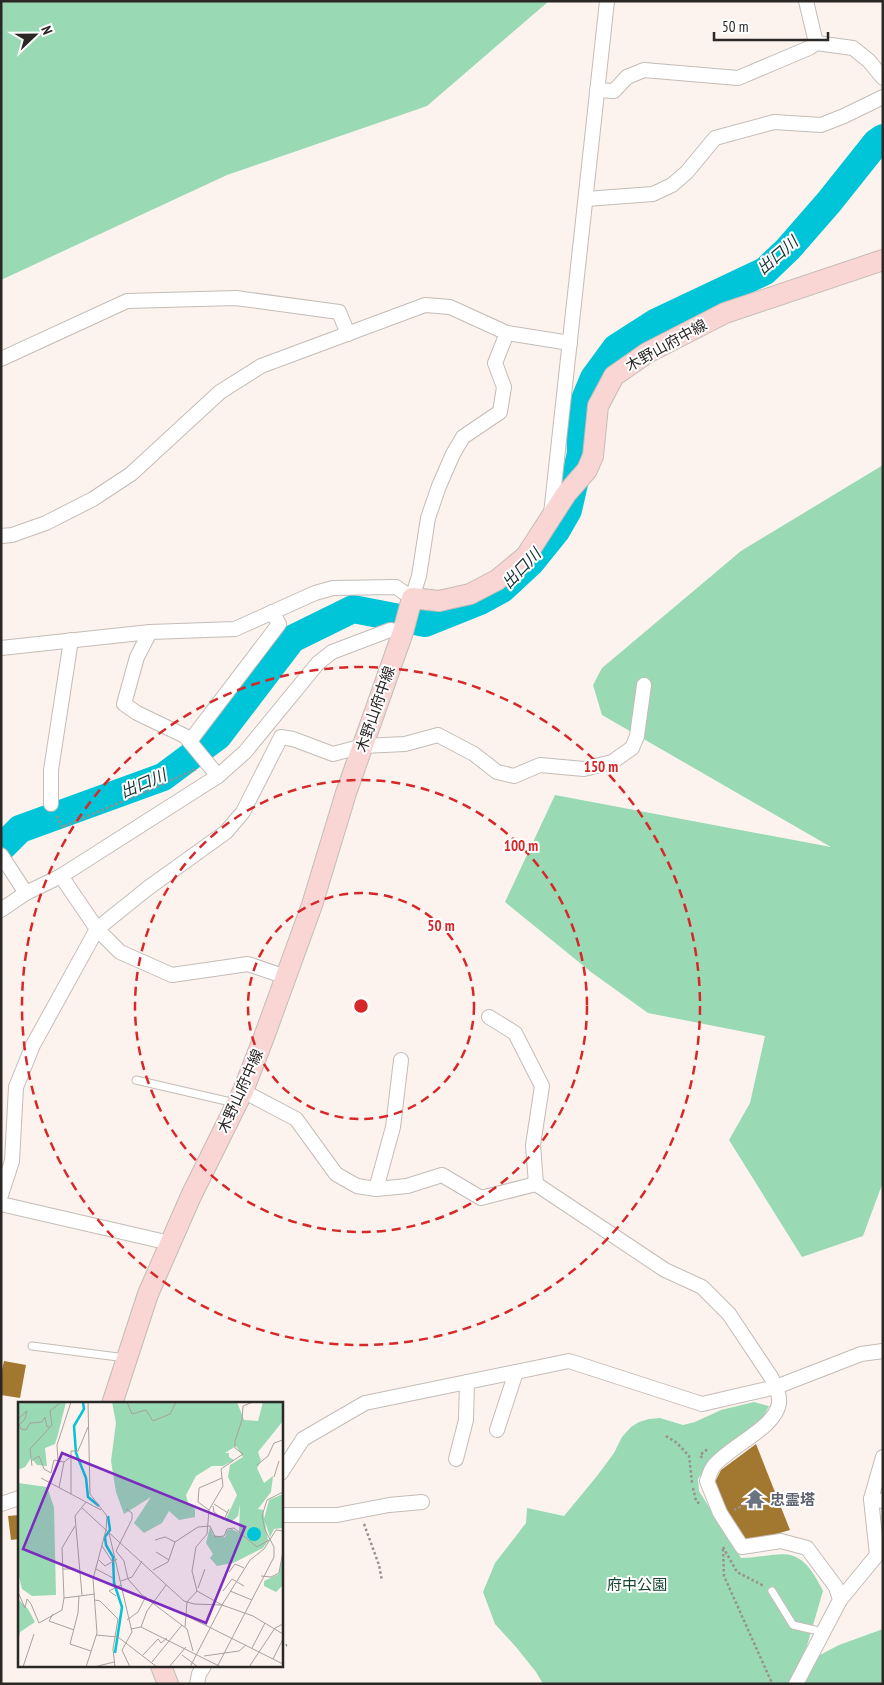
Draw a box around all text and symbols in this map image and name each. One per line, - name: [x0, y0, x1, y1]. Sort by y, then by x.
- north arrow: [10, 10, 60, 60]
- scale bar: [714, 10, 828, 42]
- text: 50 m: [722, 17, 748, 36]
- text: N: [37, 23, 57, 37]
- water label: 出口川: [752, 230, 803, 278]
- street label: 木野山府中線: [622, 315, 710, 375]
- water label: 出口川: [497, 542, 546, 592]
- street label: 木野山府中線: [351, 663, 399, 755]
- text: 150 m: [584, 757, 618, 776]
- water label: 出口川: [117, 764, 171, 802]
- text: 100 m: [504, 836, 538, 855]
- text: 50 m: [427, 916, 455, 935]
- centre of rings: [352, 997, 370, 1015]
- street label: 木野山府中線: [213, 1046, 267, 1136]
- inset map: [18, 1402, 282, 1668]
- temple icon: 忠霊塔: [744, 1488, 766, 1510]
- place label: 忠霊塔: [770, 1490, 815, 1509]
- park label: 府中公園: [607, 1575, 667, 1594]

